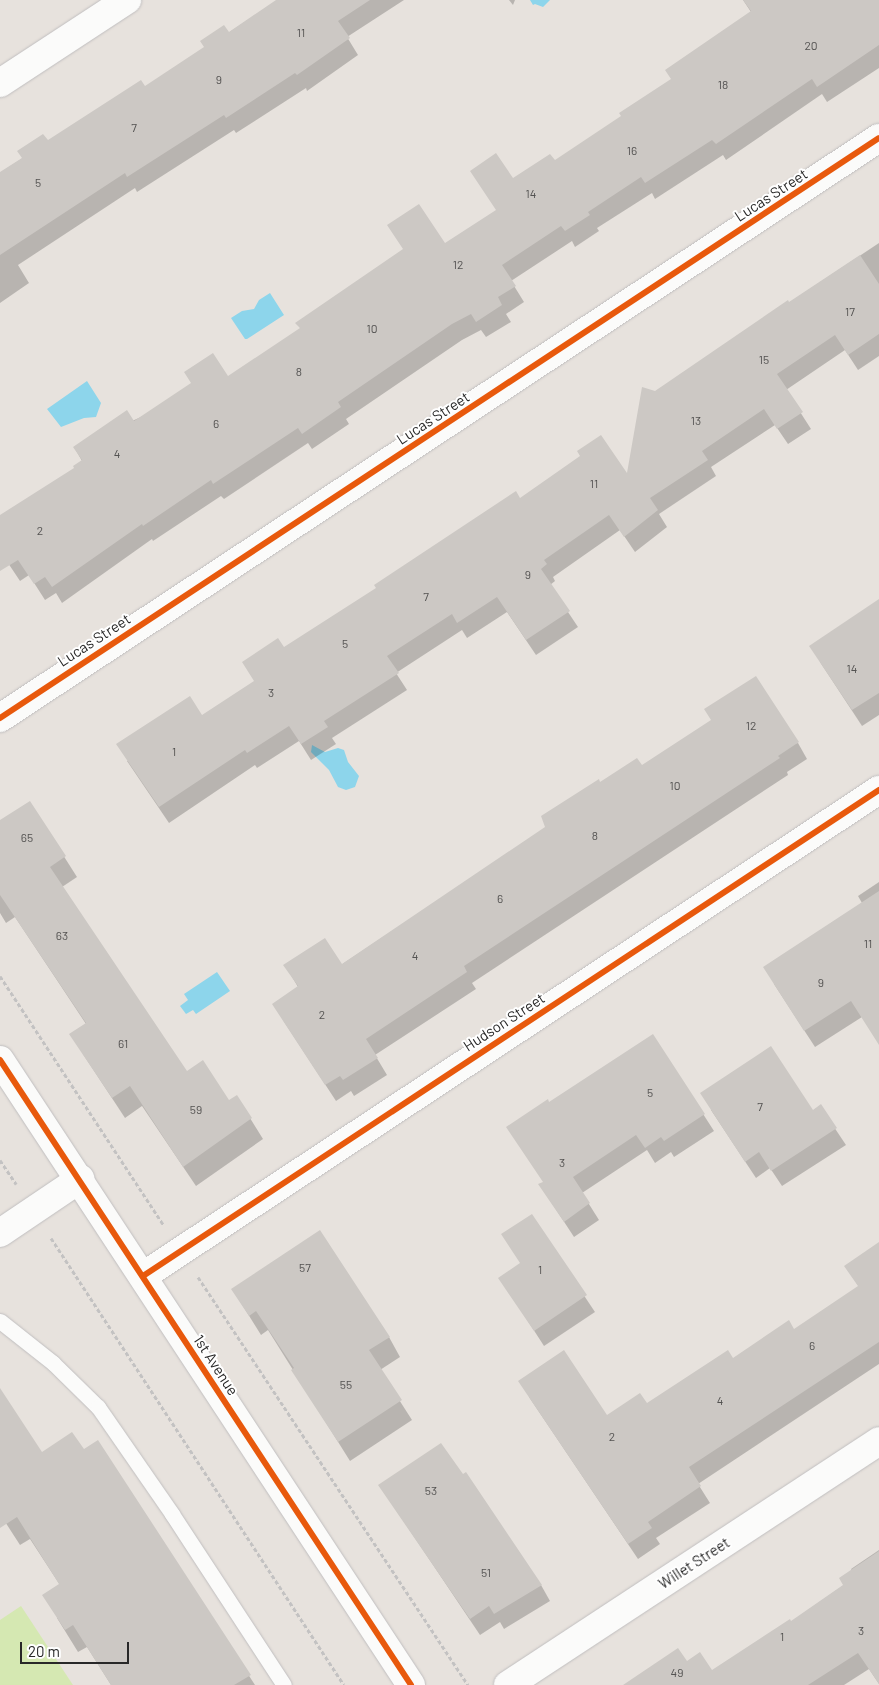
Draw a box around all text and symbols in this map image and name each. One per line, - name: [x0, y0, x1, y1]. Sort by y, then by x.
- house number: 11: [297, 26, 305, 40]
- house number: 20: [804, 39, 818, 53]
- house number: 9: [216, 73, 222, 87]
- house number: 18: [718, 78, 728, 92]
- house number: 7: [131, 121, 137, 135]
- house number: 16: [627, 144, 637, 158]
- street label: Lucas Street: [731, 165, 811, 225]
- house number: 5: [35, 176, 41, 190]
- house number: 14: [526, 187, 536, 201]
- house number: 12: [453, 258, 463, 272]
- house number: 17: [845, 305, 855, 319]
- house number: 10: [367, 322, 377, 336]
- house number: 15: [759, 353, 769, 367]
- house number: 8: [296, 365, 302, 379]
- street label: Lucas Street: [393, 388, 473, 448]
- house number: 13: [691, 414, 701, 428]
- house number: 6: [213, 417, 219, 431]
- house number: 4: [114, 447, 120, 461]
- house number: 11: [590, 477, 598, 491]
- house number: 2: [37, 524, 43, 538]
- house number: 9: [525, 568, 531, 582]
- house number: 7: [423, 590, 429, 604]
- street label: Lucas Street: [54, 610, 134, 670]
- house number: 5: [342, 637, 348, 651]
- house number: 14: [847, 662, 857, 676]
- house number: 3: [268, 686, 274, 700]
- house number: 12: [746, 719, 756, 733]
- house number: 1: [172, 745, 176, 759]
- house number: 10: [670, 779, 680, 793]
- house number: 8: [592, 829, 598, 843]
- house number: 65: [21, 831, 33, 845]
- house number: 6: [497, 892, 503, 906]
- house number: 63: [56, 929, 68, 943]
- house number: 11: [864, 937, 872, 951]
- house number: 4: [412, 949, 418, 963]
- house number: 9: [818, 976, 824, 990]
- street label: Hudson Street: [460, 989, 548, 1055]
- house number: 2: [319, 1008, 325, 1022]
- house number: 61: [118, 1037, 128, 1051]
- house number: 5: [647, 1086, 653, 1100]
- house number: 7: [757, 1100, 763, 1114]
- house number: 59: [190, 1103, 202, 1117]
- house number: 3: [559, 1156, 565, 1170]
- house number: 57: [299, 1261, 311, 1275]
- house number: 1: [538, 1263, 542, 1277]
- street label: 1st Avenue: [190, 1331, 242, 1399]
- house number: 6: [809, 1339, 815, 1353]
- house number: 55: [340, 1378, 352, 1392]
- house number: 4: [717, 1394, 723, 1408]
- house number: 2: [609, 1430, 615, 1444]
- house number: 53: [425, 1484, 437, 1498]
- street label: Willet Street: [655, 1533, 733, 1593]
- house number: 51: [481, 1566, 491, 1580]
- house number: 3: [858, 1624, 864, 1638]
- house number: 1: [780, 1630, 784, 1644]
- scale bar: [22, 1632, 131, 1664]
- text: 20 m: [28, 1642, 60, 1660]
- house number: 49: [671, 1666, 683, 1680]

